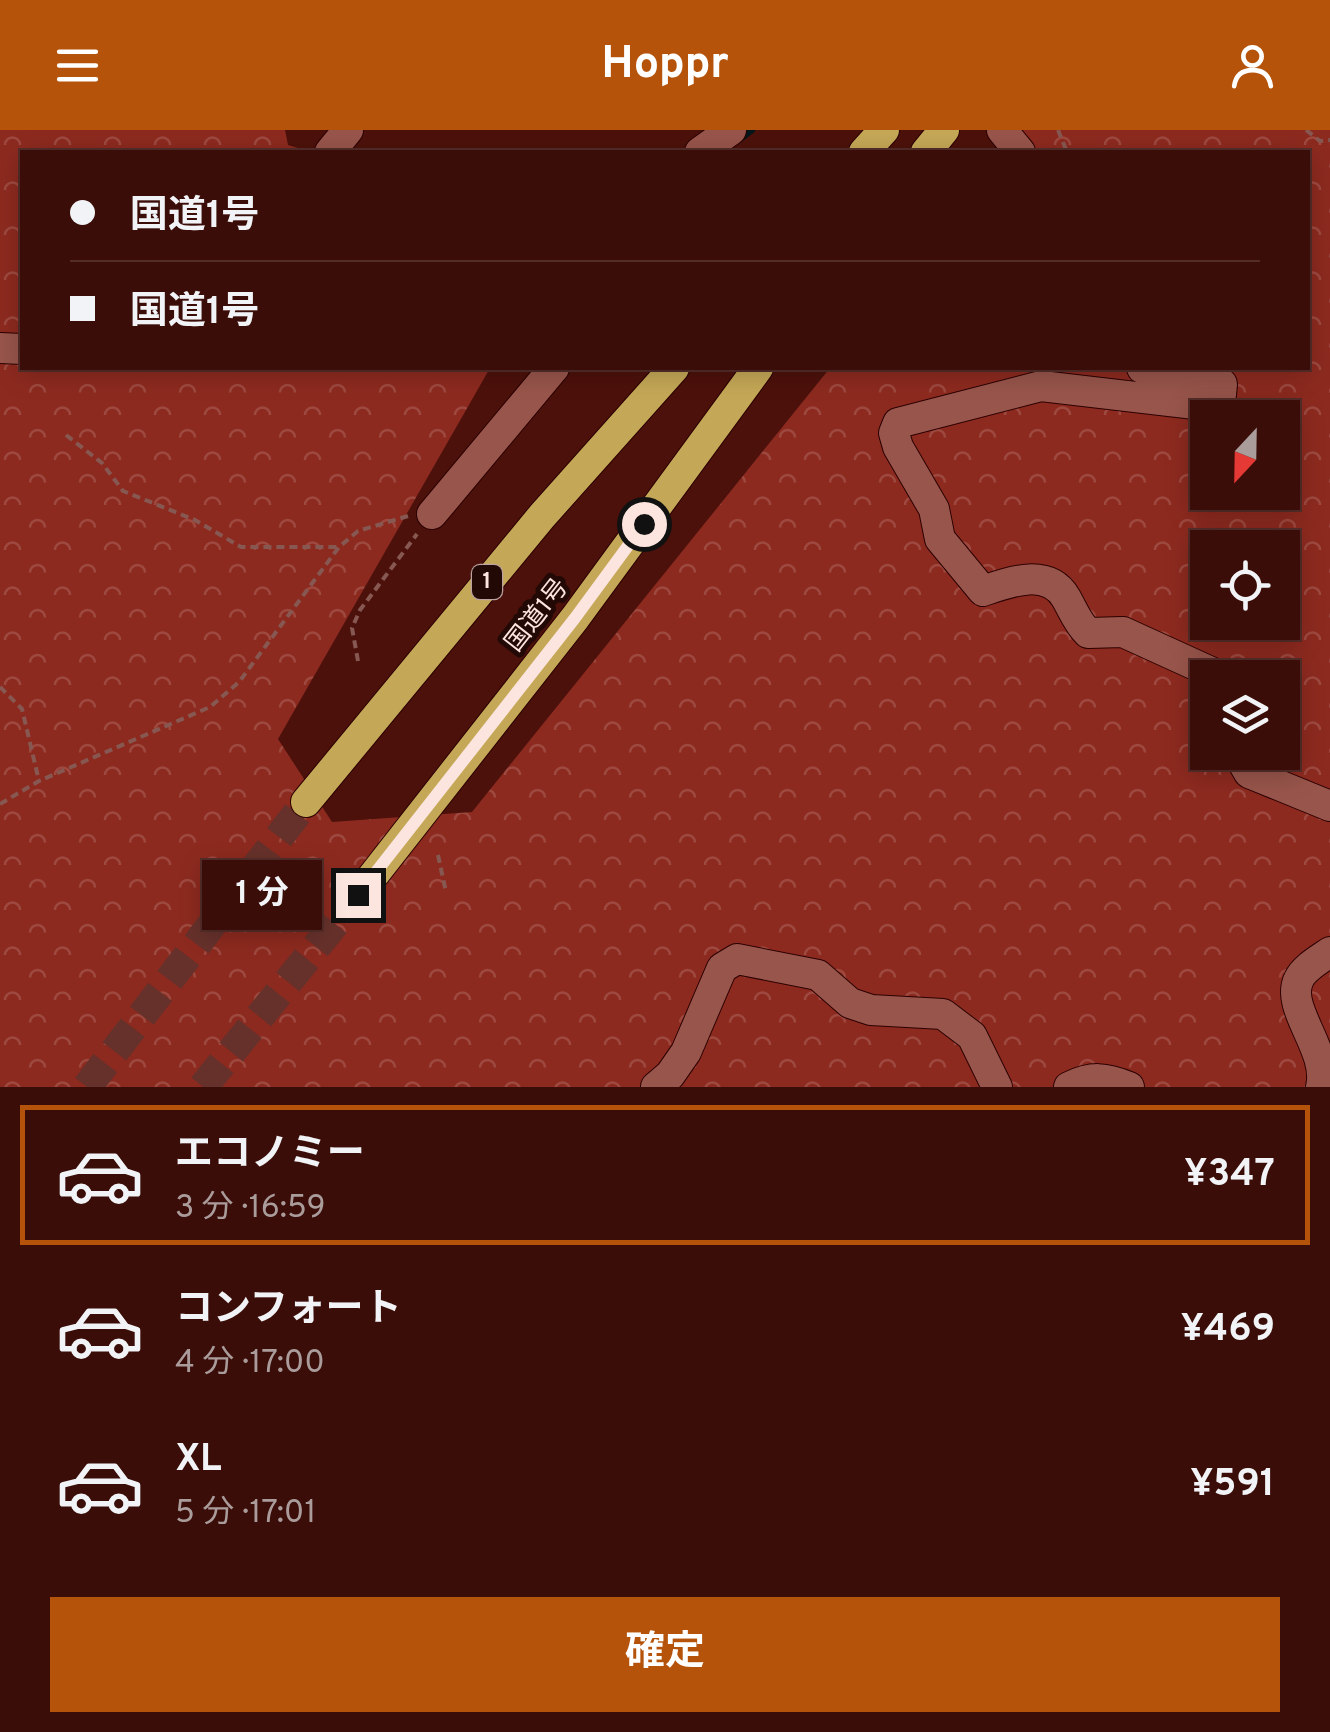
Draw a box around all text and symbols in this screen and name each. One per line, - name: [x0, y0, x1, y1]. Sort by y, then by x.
- text: Hoppr: [601, 37, 729, 94]
- icon: menu: [50, 38, 105, 93]
- icon: person: [1225, 38, 1280, 93]
- text: 国道1号: [130, 193, 259, 242]
- text: 国道1号: [130, 289, 259, 338]
- north arrow: [1190, 400, 1300, 510]
- map controls: [1190, 400, 1300, 770]
- route start: [622, 502, 667, 547]
- button: locate: [1190, 530, 1300, 640]
- road number: 1: [472, 565, 502, 599]
- street label: 国道1号: [499, 573, 577, 659]
- button: layers: [1190, 660, 1300, 770]
- callout: 1 分: [203, 860, 323, 930]
- route end: [336, 873, 381, 918]
- text: 1 分: [236, 875, 288, 915]
- icon: car: [55, 1130, 145, 1220]
- text: エコノミー: [175, 1131, 365, 1180]
- text: ¥347: [1184, 1151, 1275, 1200]
- text: 3 分 · 16:59: [175, 1189, 326, 1229]
- icon: car: [55, 1285, 145, 1375]
- text: コンフォート: [175, 1286, 402, 1335]
- text: ¥469: [1181, 1306, 1275, 1355]
- text: 4 分 · 17:00: [175, 1344, 325, 1384]
- text: XL: [175, 1436, 222, 1485]
- icon: car: [55, 1440, 145, 1530]
- text: ¥591: [1190, 1461, 1275, 1510]
- text: 5 分 · 17:01: [175, 1494, 316, 1534]
- button: 確定: [50, 1597, 1280, 1712]

